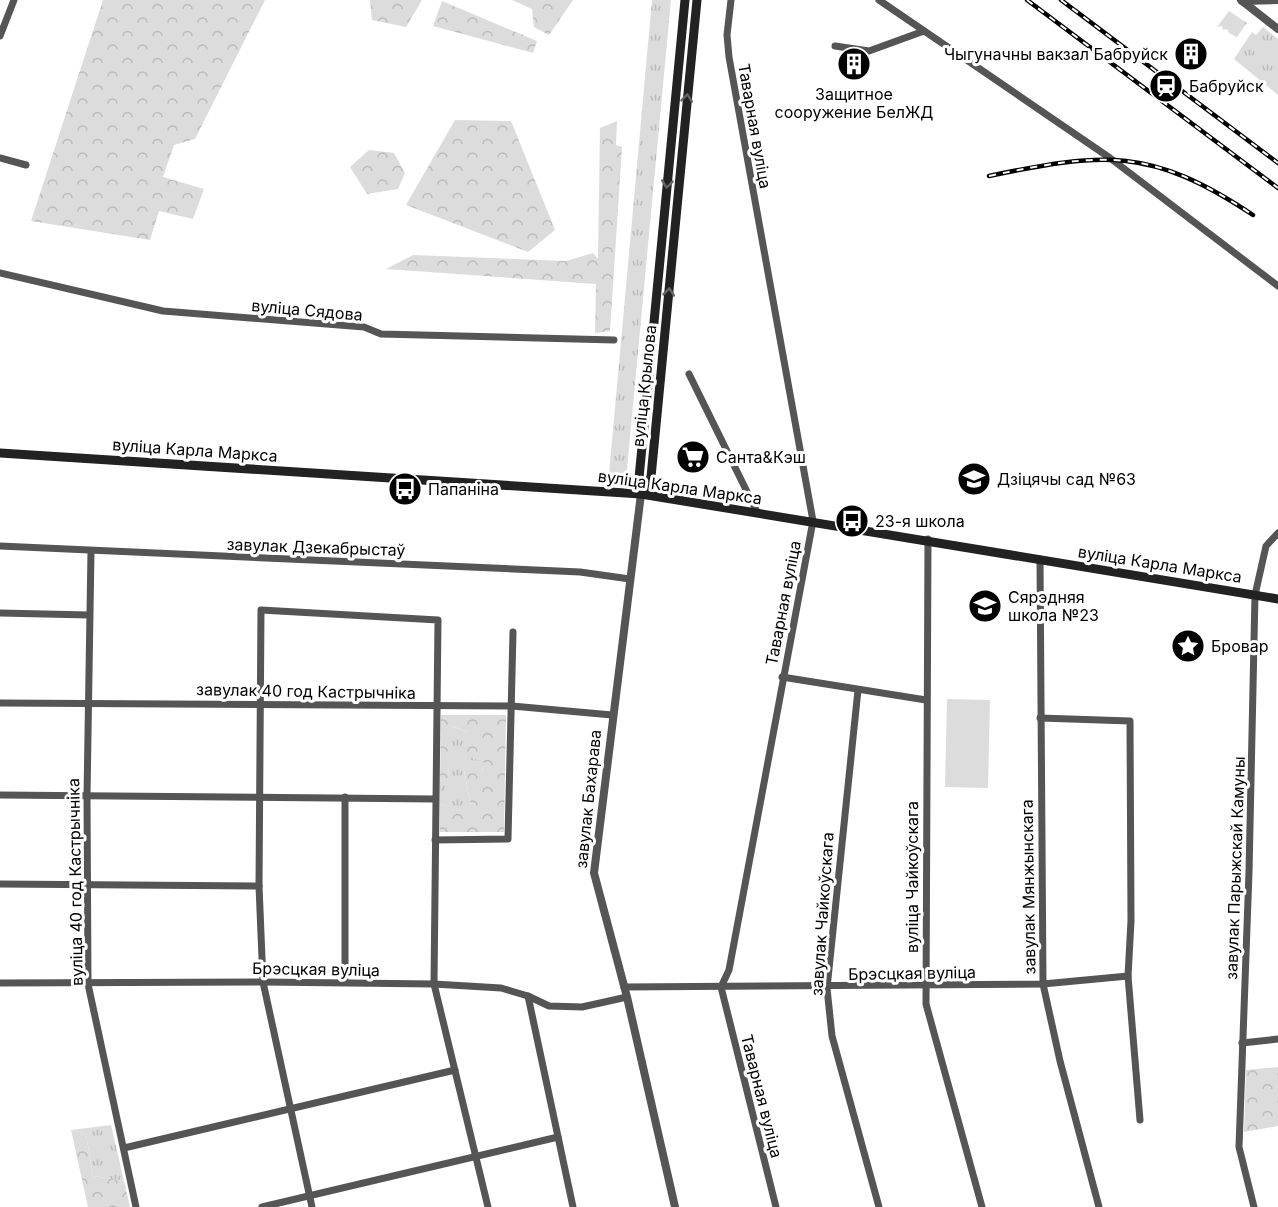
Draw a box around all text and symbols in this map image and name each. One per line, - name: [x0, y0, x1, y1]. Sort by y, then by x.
- building icon: Чыгуначны вакзал Бабруйск: [1173, 36, 1209, 72]
- place label: Чыгуначны вакзал Бабруйск: [944, 44, 1168, 64]
- building icon: Защитное сооружение БелЖД: [836, 46, 872, 82]
- street label: Таварная вуліца: [734, 62, 776, 190]
- station icon: Бабруйск: [1148, 68, 1184, 104]
- place label: Бабруйск: [1189, 76, 1264, 96]
- place label: Защитное сооружение БелЖД: [775, 84, 933, 122]
- one-way arrow: [680, 93, 693, 102]
- one-way arrow: [661, 179, 674, 188]
- one-way arrow: [662, 287, 675, 296]
- street label: вуліца Сядова: [251, 295, 363, 325]
- street label: вуліца Крылова: [628, 324, 660, 448]
- street label: вуліца Карла Маркса: [112, 434, 278, 466]
- supermarket icon: Санта&Кэш: [675, 439, 711, 475]
- place label: Санта&Кэш: [716, 447, 806, 467]
- school or university icon: Дзіцячы сад №63: [956, 461, 992, 497]
- street label: вуліца Карла Маркса: [597, 466, 763, 508]
- place label: Дзіцячы сад №63: [997, 469, 1136, 489]
- bus stop icon: Папаніна: [387, 471, 423, 507]
- place label: Папаніна: [428, 479, 499, 499]
- bus stop icon: 23-я школа: [834, 503, 870, 539]
- place label: 23-я школа: [875, 511, 965, 531]
- street label: завулак Дзекабрыстаў: [226, 534, 406, 560]
- street label: Таварная вуліца: [761, 539, 805, 667]
- street label: вуліца Карла Маркса: [1077, 541, 1243, 587]
- place label: Сярэдняя школа №23: [1008, 587, 1099, 625]
- school or university icon: Сярэдняя школа №23: [967, 588, 1003, 624]
- place icon: Бровар: [1170, 628, 1206, 664]
- place label: Бровар: [1211, 636, 1269, 656]
- street label: завулак 40 год Кастрычніка: [196, 679, 416, 703]
- street label: завулак Бахарава: [571, 729, 605, 869]
- street label: завулак Парыжскай Камуны: [1221, 756, 1249, 980]
- street label: вуліца 40 год Кастрычніка: [63, 778, 87, 986]
- street label: завулак Мянжынскага: [1016, 799, 1040, 975]
- street label: вуліца Чайкоўскага: [902, 801, 922, 953]
- street label: завулак Чайкоўскага: [806, 831, 838, 997]
- street label: Брэсцкая вуліца: [252, 958, 380, 980]
- street label: Брэсцкая вуліца: [848, 962, 976, 984]
- street label: Таварная вуліца: [737, 1032, 787, 1160]

